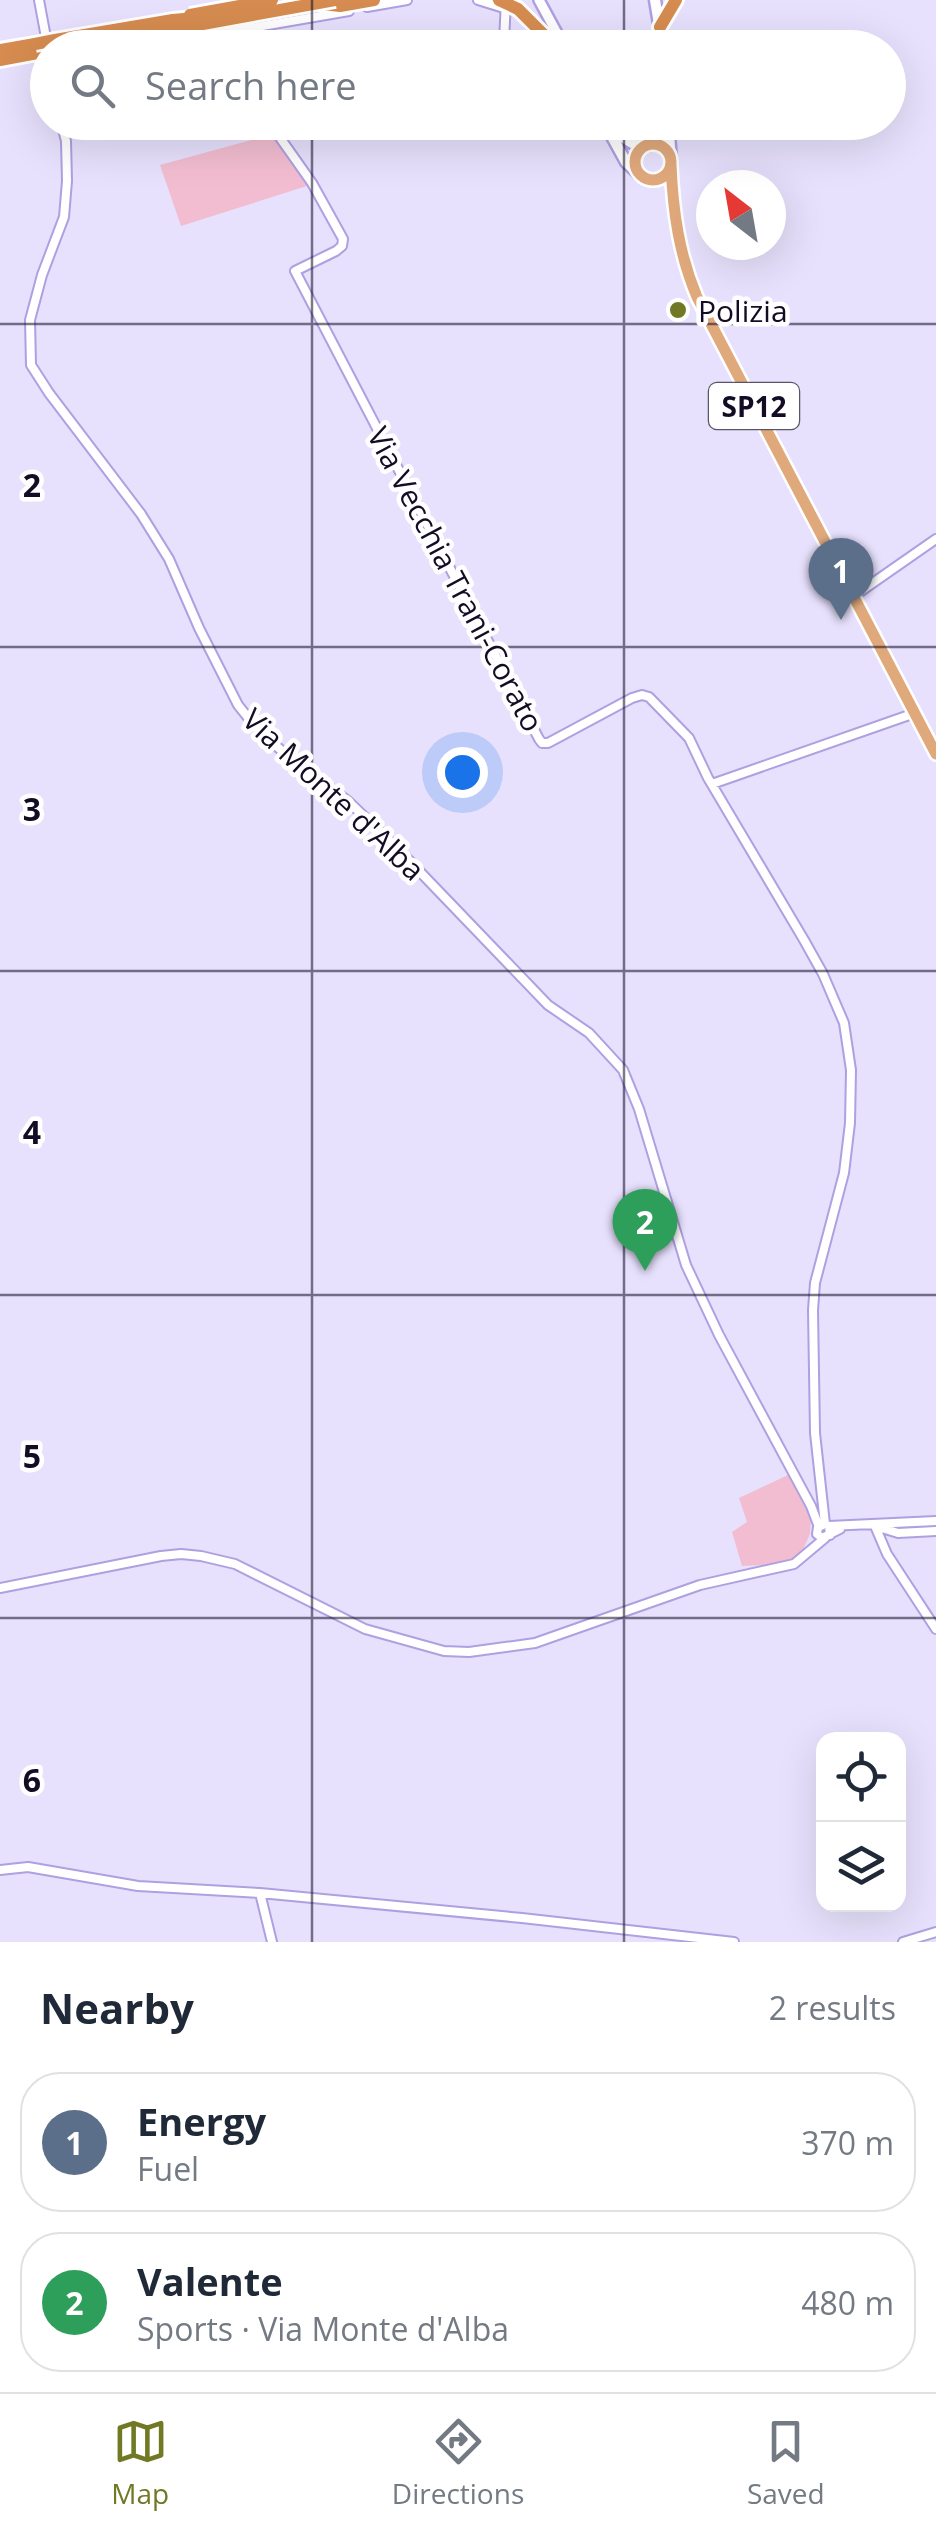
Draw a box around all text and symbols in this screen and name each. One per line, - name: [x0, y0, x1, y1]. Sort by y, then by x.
- search box: [30, 30, 906, 140]
- icon: search: [65, 58, 120, 113]
- text: Search here: [145, 59, 357, 111]
- north arrow: [696, 170, 786, 260]
- place label: Polizia: [698, 290, 788, 331]
- marker: Polizia: [667, 299, 689, 321]
- road number: SP12: [709, 383, 799, 429]
- street label: Via Vecchia Trani-Corato: [358, 419, 554, 739]
- text: 2: [23, 463, 41, 506]
- pin: 1: [808, 538, 874, 620]
- street label: Via Monte d'Alba: [234, 699, 434, 889]
- your location: [437, 747, 488, 798]
- text: 3: [23, 787, 41, 830]
- text: 4: [23, 1110, 41, 1153]
- pin: 2: [612, 1188, 678, 1271]
- text: 5: [23, 1434, 41, 1477]
- map controls: [816, 1732, 906, 1912]
- button: locate: [816, 1732, 906, 1822]
- text: 6: [23, 1758, 41, 1801]
- button: layers: [816, 1822, 906, 1912]
- text: Nearby: [40, 1979, 194, 2036]
- text: 2 results: [769, 1986, 896, 2029]
- text: Energy: [137, 2095, 266, 2147]
- text: 1: [65, 2121, 84, 2164]
- text: 370 m: [801, 2121, 894, 2164]
- text: Fuel: [137, 2147, 199, 2190]
- text: Valente: [137, 2255, 283, 2307]
- text: 2: [65, 2281, 84, 2324]
- text: 480 m: [801, 2281, 894, 2324]
- text: Sports · Via Monte d'Alba: [137, 2307, 509, 2350]
- tab: Map: [111, 2414, 169, 2512]
- tab: Directions: [392, 2414, 524, 2512]
- tab: Saved: [747, 2414, 825, 2512]

